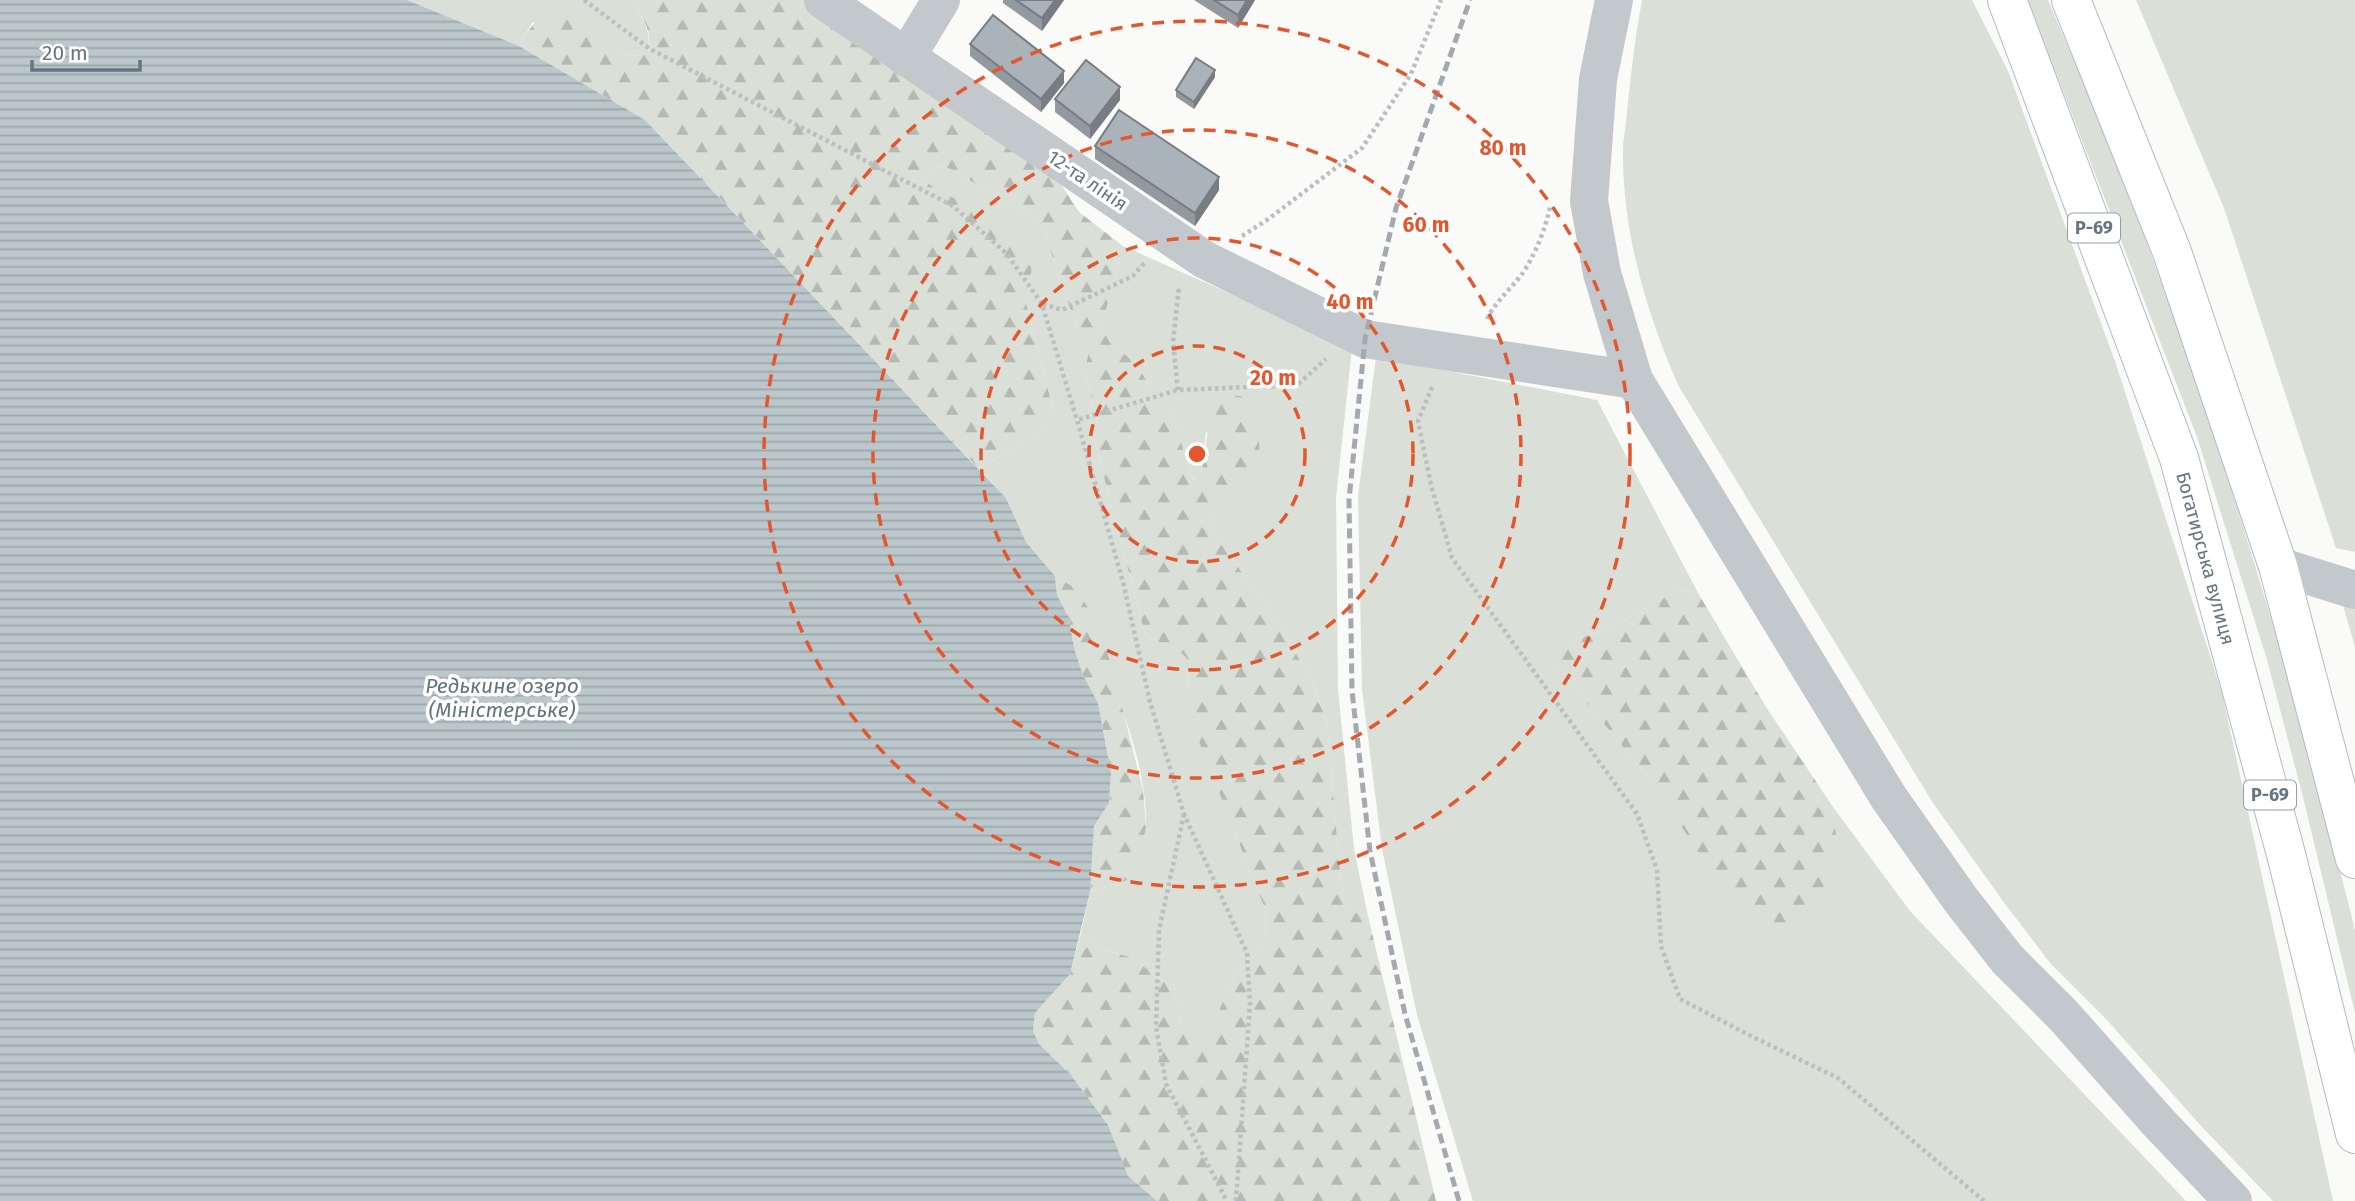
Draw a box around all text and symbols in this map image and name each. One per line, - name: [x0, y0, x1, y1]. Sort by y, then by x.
- scale bar: [32, 28, 140, 72]
- text: 20 m: [42, 40, 88, 66]
- text: 80 m: [1479, 135, 1527, 161]
- street label: 12-та лінія: [1043, 145, 1132, 216]
- text: 60 m: [1403, 212, 1449, 238]
- road number: Р-69: [2068, 213, 2120, 242]
- text: 40 m: [1327, 289, 1373, 315]
- text: 20 m: [1250, 365, 1296, 391]
- centre of rings: [1185, 442, 1209, 466]
- street label: Богатирська вулиця: [2171, 469, 2240, 647]
- water label: Редькине озеро (Міністерське): [425, 673, 579, 723]
- road number: Р-69: [2244, 780, 2296, 810]

